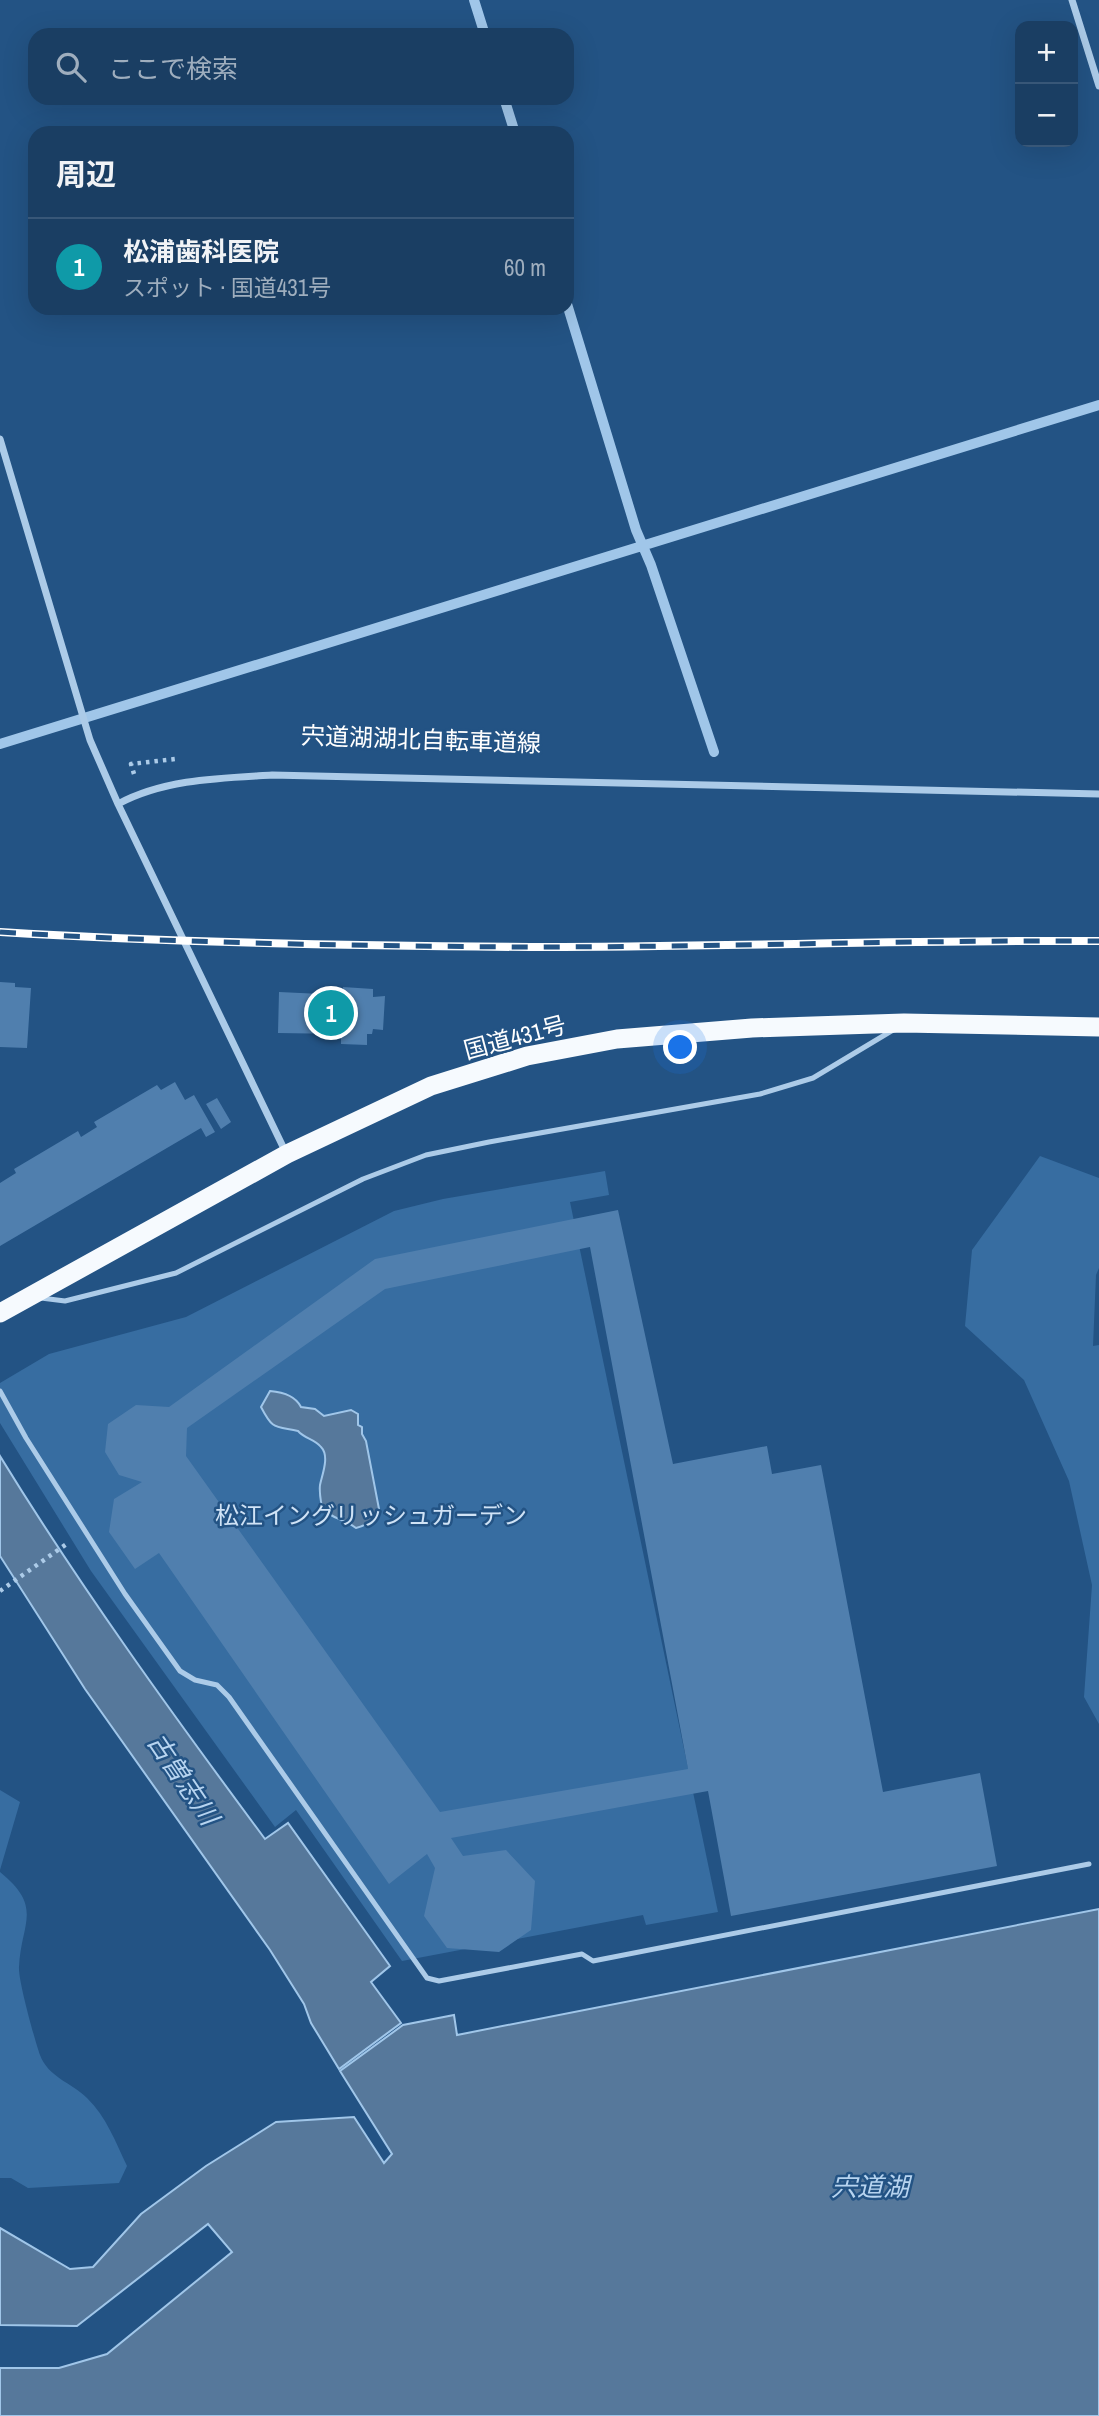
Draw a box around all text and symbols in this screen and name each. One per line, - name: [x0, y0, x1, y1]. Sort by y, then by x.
- map controls: [1015, 21, 1078, 147]
- button: +: [1015, 21, 1078, 84]
- search box: [28, 28, 574, 105]
- icon: search: [52, 48, 90, 86]
- text: ここで検索: [108, 51, 238, 86]
- button: −: [1015, 84, 1078, 147]
- text: 周辺: [56, 154, 116, 194]
- text: 松浦歯科医院: [123, 234, 279, 269]
- text: 1: [74, 252, 84, 283]
- text: 60 m: [504, 252, 546, 283]
- text: スポット · 国道431号: [123, 272, 331, 303]
- street label: 宍道湖湖北自転車道線: [301, 719, 542, 759]
- pin: 1: [308, 987, 354, 1039]
- street label: 国道431号: [460, 1008, 570, 1066]
- your location: [663, 1030, 697, 1064]
- park label: 松江イングリッシュガーデン: [215, 1499, 527, 1531]
- water label: 古曽志川: [140, 1726, 229, 1834]
- water label: 宍道湖: [831, 2169, 913, 2204]

